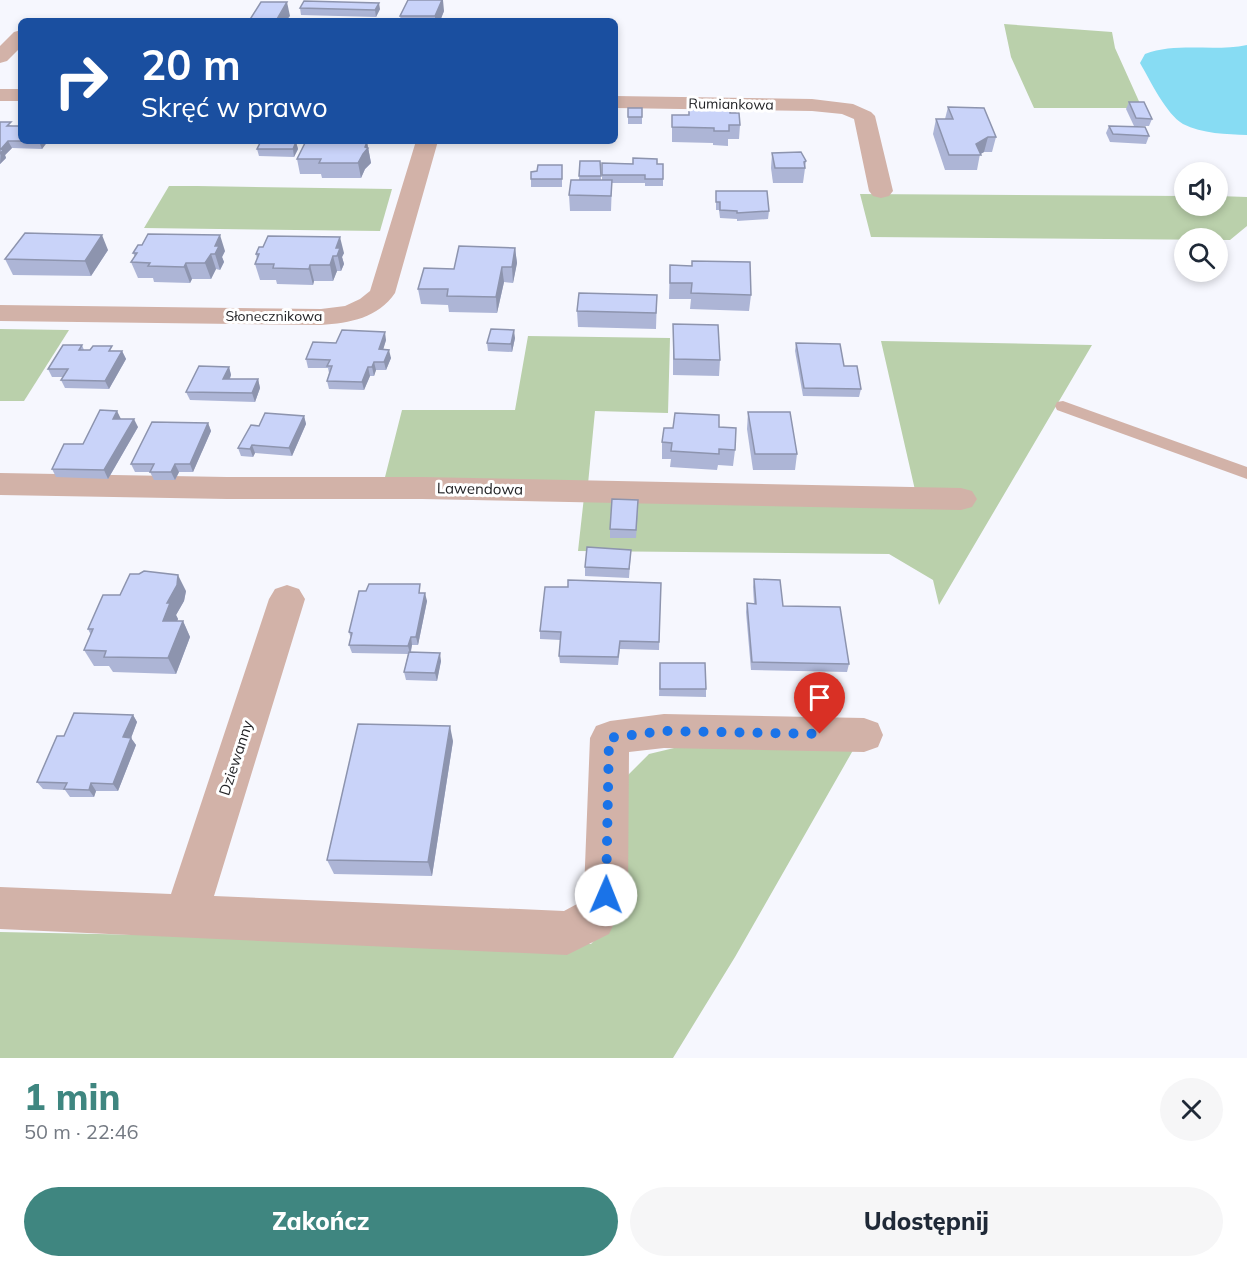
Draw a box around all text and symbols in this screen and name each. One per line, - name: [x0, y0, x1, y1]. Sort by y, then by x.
- text: 20 m: [141, 38, 241, 91]
- icon: right: [42, 42, 120, 120]
- text: Skręć w prawo: [141, 90, 328, 124]
- street label: Rumiankowa: [688, 94, 774, 114]
- map controls: [1174, 162, 1228, 282]
- button: sound: [1174, 162, 1228, 216]
- button: search: [1174, 228, 1228, 282]
- street label: Słonecznikowa: [226, 307, 322, 325]
- street label: Lawendowa: [437, 478, 523, 499]
- pin: [794, 672, 845, 734]
- icon: arrive: [803, 681, 836, 714]
- street label: Dziewanny: [214, 718, 257, 798]
- position arrow: [574, 863, 638, 927]
- text: 1 min: [24, 1074, 120, 1119]
- button: close: [1160, 1078, 1223, 1141]
- text: 50 m · 22:46: [24, 1119, 138, 1144]
- button: Zakończ: [24, 1187, 618, 1256]
- button: Udostępnij: [630, 1187, 1223, 1256]

